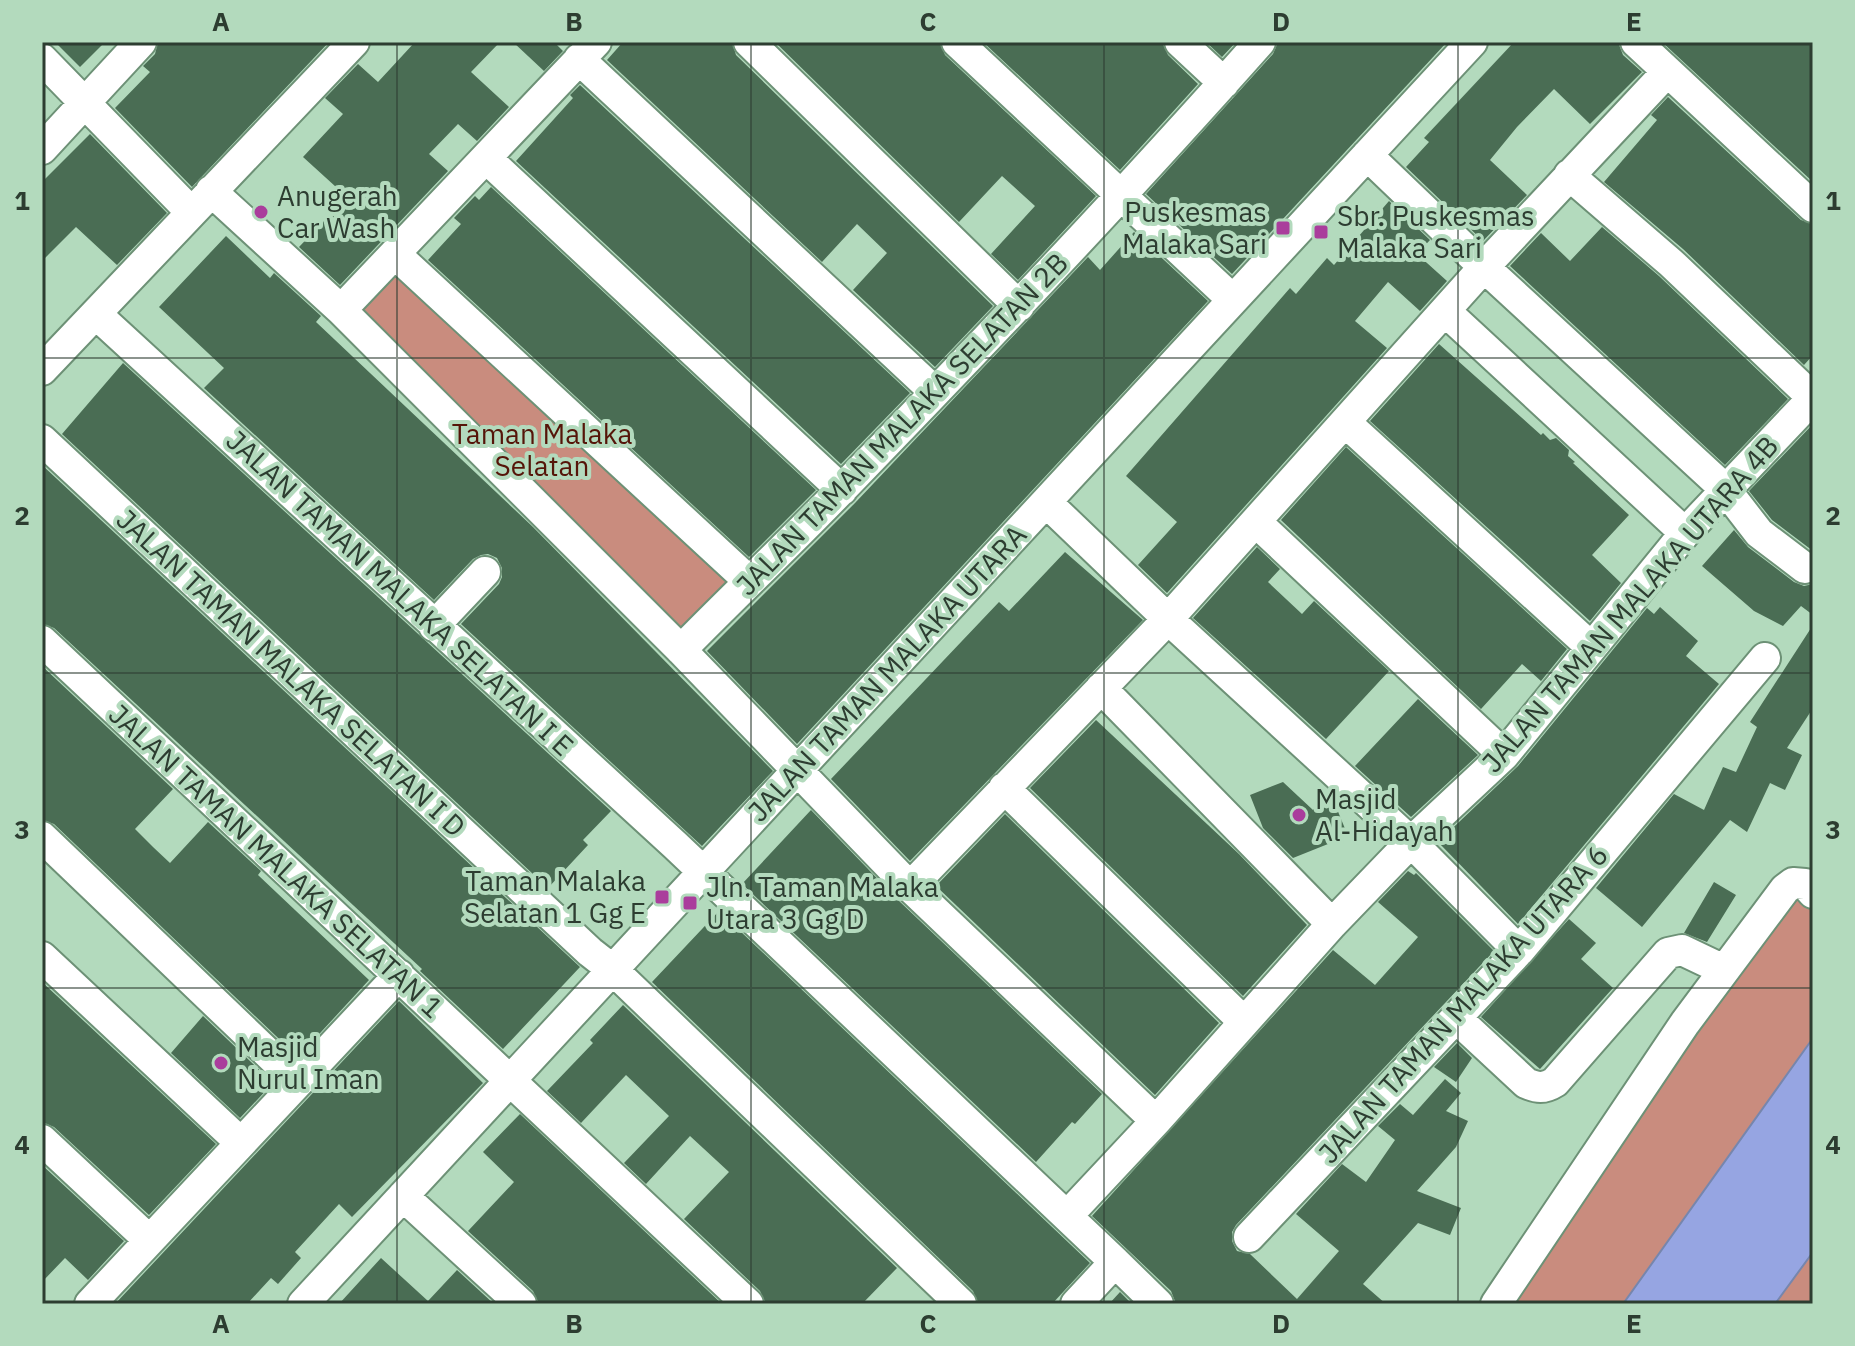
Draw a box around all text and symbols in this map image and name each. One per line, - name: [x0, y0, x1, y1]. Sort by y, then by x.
- text: A: [212, 4, 230, 38]
- text: B: [565, 4, 583, 38]
- text: C: [920, 4, 937, 38]
- text: D: [1272, 4, 1290, 38]
- text: E: [1626, 4, 1642, 38]
- place label: Anugerah Car Wash: [277, 177, 398, 246]
- text: 1: [14, 183, 30, 217]
- text: 1: [1825, 183, 1841, 217]
- place label: Puskesmas Malaka Sari: [1122, 193, 1267, 262]
- place label: Sbr. Puskesmas Malaka Sari: [1337, 197, 1535, 266]
- marker: Anugerah Car Wash: [252, 203, 270, 221]
- marker: Puskesmas Malaka Sari: [1274, 219, 1292, 237]
- marker: Sbr. Puskesmas Malaka Sari: [1312, 223, 1330, 241]
- street label: JALAN TAMAN MALAKA SELATAN 2B: [728, 244, 1076, 603]
- park label: Taman Malaka Selatan: [452, 415, 632, 484]
- street label: JALAN TAMAN MALAKA SELATAN I E: [219, 422, 582, 764]
- street label: JALAN TAMAN MALAKA UTARA 4B: [1473, 428, 1786, 780]
- text: 2: [14, 498, 30, 532]
- text: 2: [1825, 498, 1841, 532]
- street label: JALAN TAMAN MALAKA SELATAN I D: [109, 501, 474, 844]
- street label: JALAN TAMAN MALAKA UTARA: [739, 516, 1034, 829]
- street label: JALAN TAMAN MALAKA SELATAN 1: [101, 696, 451, 1026]
- place label: Masjid Al-Hidayah: [1315, 780, 1454, 849]
- marker: Masjid Al-Hidayah: [1290, 806, 1308, 824]
- text: 3: [14, 812, 30, 846]
- text: 3: [1825, 812, 1841, 846]
- street label: JALAN TAMAN MALAKA UTARA 6: [1310, 837, 1616, 1171]
- place label: Taman Malaka Selatan 1 Gg E: [464, 862, 646, 931]
- place label: Jln. Taman Malaka Utara 3 Gg D: [706, 868, 939, 937]
- marker: Taman Malaka Selatan 1 Gg E: [653, 888, 671, 906]
- marker: Jln. Taman Malaka Utara 3 Gg D: [681, 894, 699, 912]
- place label: Masjid Nurul Iman: [237, 1028, 380, 1097]
- marker: Masjid Nurul Iman: [212, 1054, 230, 1072]
- text: 4: [14, 1127, 30, 1161]
- text: 4: [1825, 1127, 1841, 1161]
- text: A: [212, 1306, 230, 1340]
- text: B: [565, 1306, 583, 1340]
- text: C: [920, 1306, 937, 1340]
- text: D: [1272, 1306, 1290, 1340]
- text: E: [1626, 1306, 1642, 1340]

